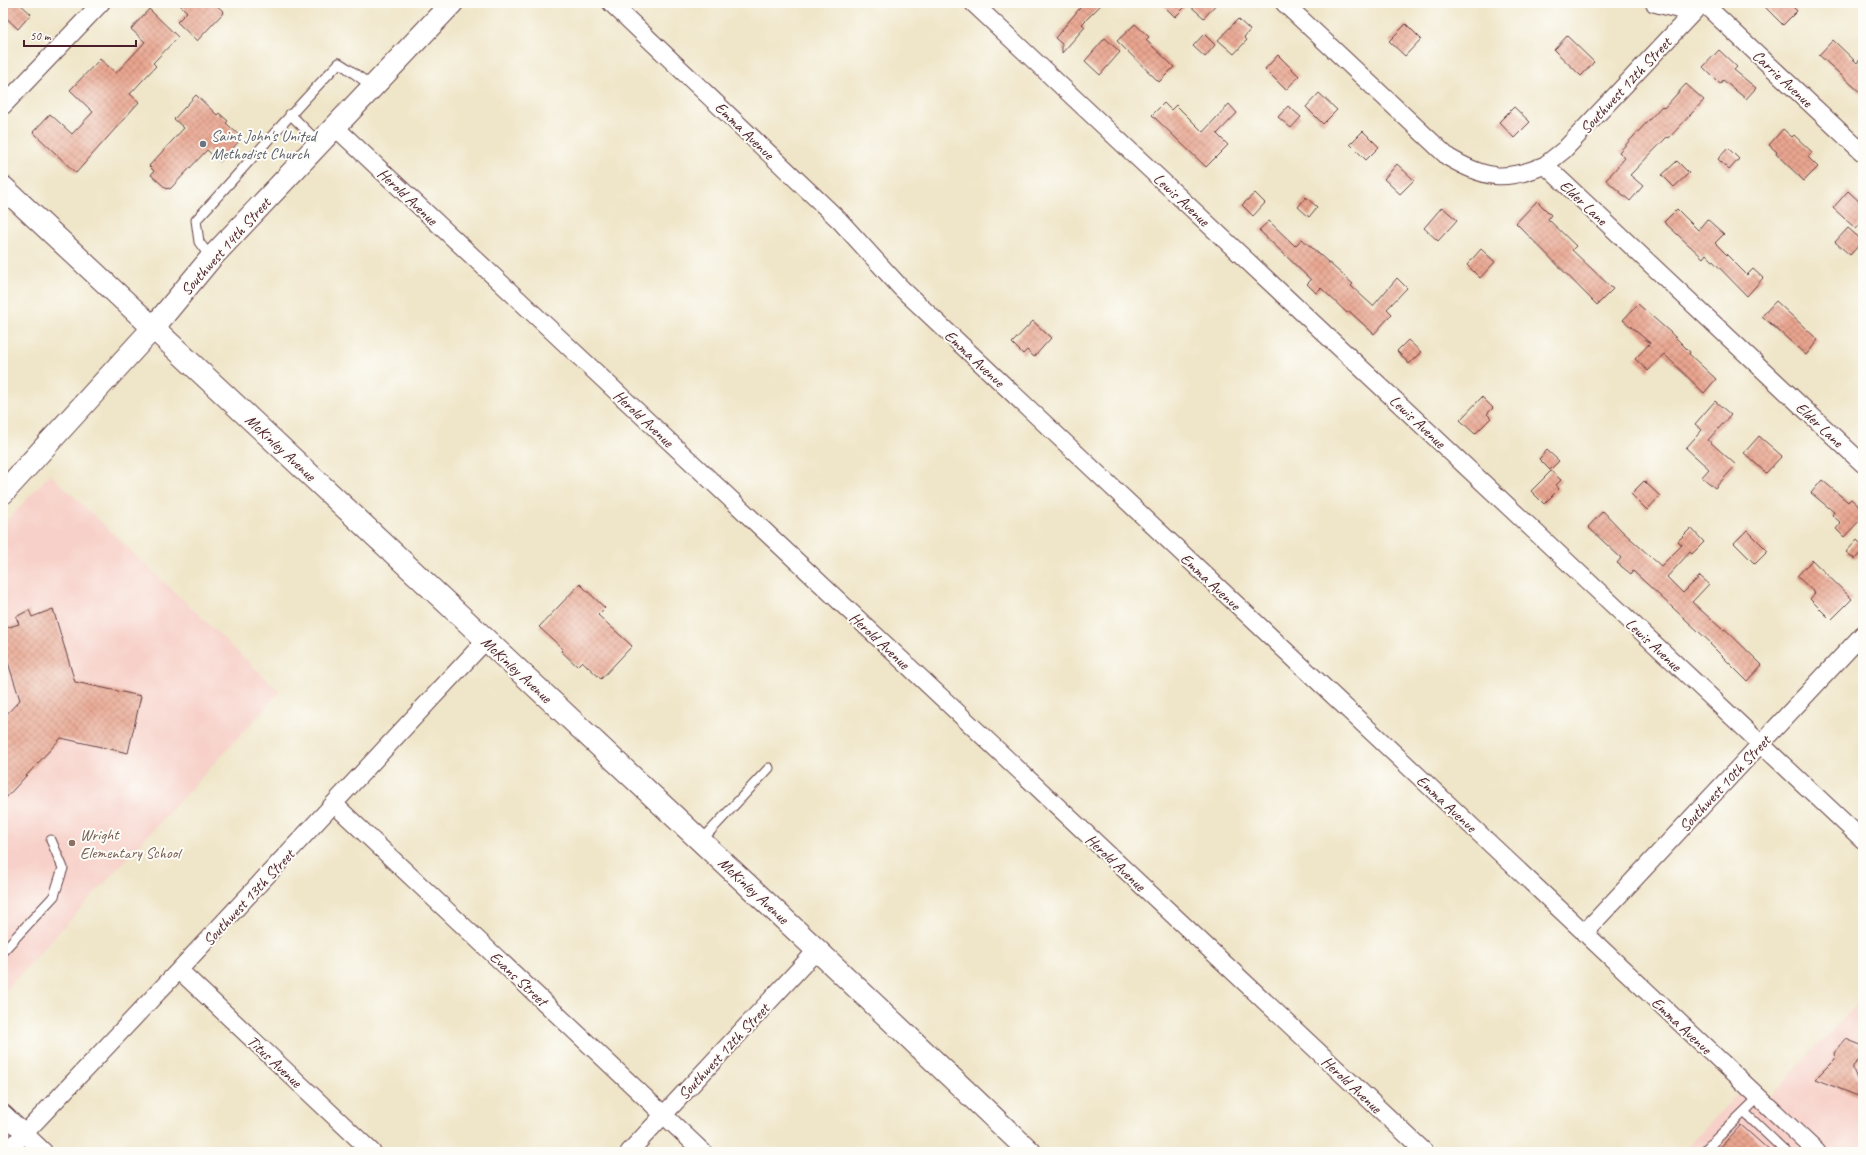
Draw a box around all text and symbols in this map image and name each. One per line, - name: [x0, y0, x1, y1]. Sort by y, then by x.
- scale bar: [24, 22, 136, 48]
- text: 50 m: [30, 28, 52, 44]
- street label: Southwest 12th Street: [1576, 32, 1677, 138]
- street label: Carrie Avenue: [1748, 46, 1818, 113]
- street label: Emma Avenue: [710, 97, 779, 165]
- place label: Saint John's United Methodist Church: [211, 126, 319, 164]
- marker: Saint John's United Methodist Church: [198, 139, 208, 149]
- street label: Herold Avenue: [373, 164, 443, 231]
- street label: Lewis Avenue: [1149, 169, 1215, 232]
- street label: Elder Lane: [1555, 176, 1613, 231]
- street label: Southwest 14th Street: [176, 192, 276, 300]
- street label: Emma Avenue: [940, 326, 1010, 393]
- street label: Herold Avenue: [609, 386, 679, 453]
- street label: Lewis Avenue: [1385, 391, 1451, 454]
- street label: Elder Lane: [1791, 398, 1849, 453]
- street label: McKinley Avenue: [241, 410, 321, 487]
- street label: Emma Avenue: [1176, 549, 1246, 616]
- street label: Herold Avenue: [845, 608, 915, 675]
- street label: Lewis Avenue: [1621, 614, 1687, 677]
- street label: McKinley Avenue: [477, 632, 557, 709]
- street label: Southwest 10th Street: [1675, 730, 1776, 836]
- street label: Emma Avenue: [1412, 771, 1482, 838]
- place label: Wright Elementary School: [80, 825, 183, 863]
- street label: Herold Avenue: [1081, 830, 1151, 897]
- marker: Wright Elementary School: [67, 838, 77, 848]
- street label: Southwest 13th Street: [199, 844, 300, 950]
- street label: McKinley Avenue: [714, 853, 794, 930]
- street label: Evans Street: [485, 947, 553, 1012]
- street label: Emma Avenue: [1647, 993, 1717, 1060]
- street label: Southwest 12th Street: [674, 998, 775, 1104]
- street label: Titus Avenue: [243, 1031, 307, 1093]
- street label: Herold Avenue: [1317, 1052, 1387, 1119]

